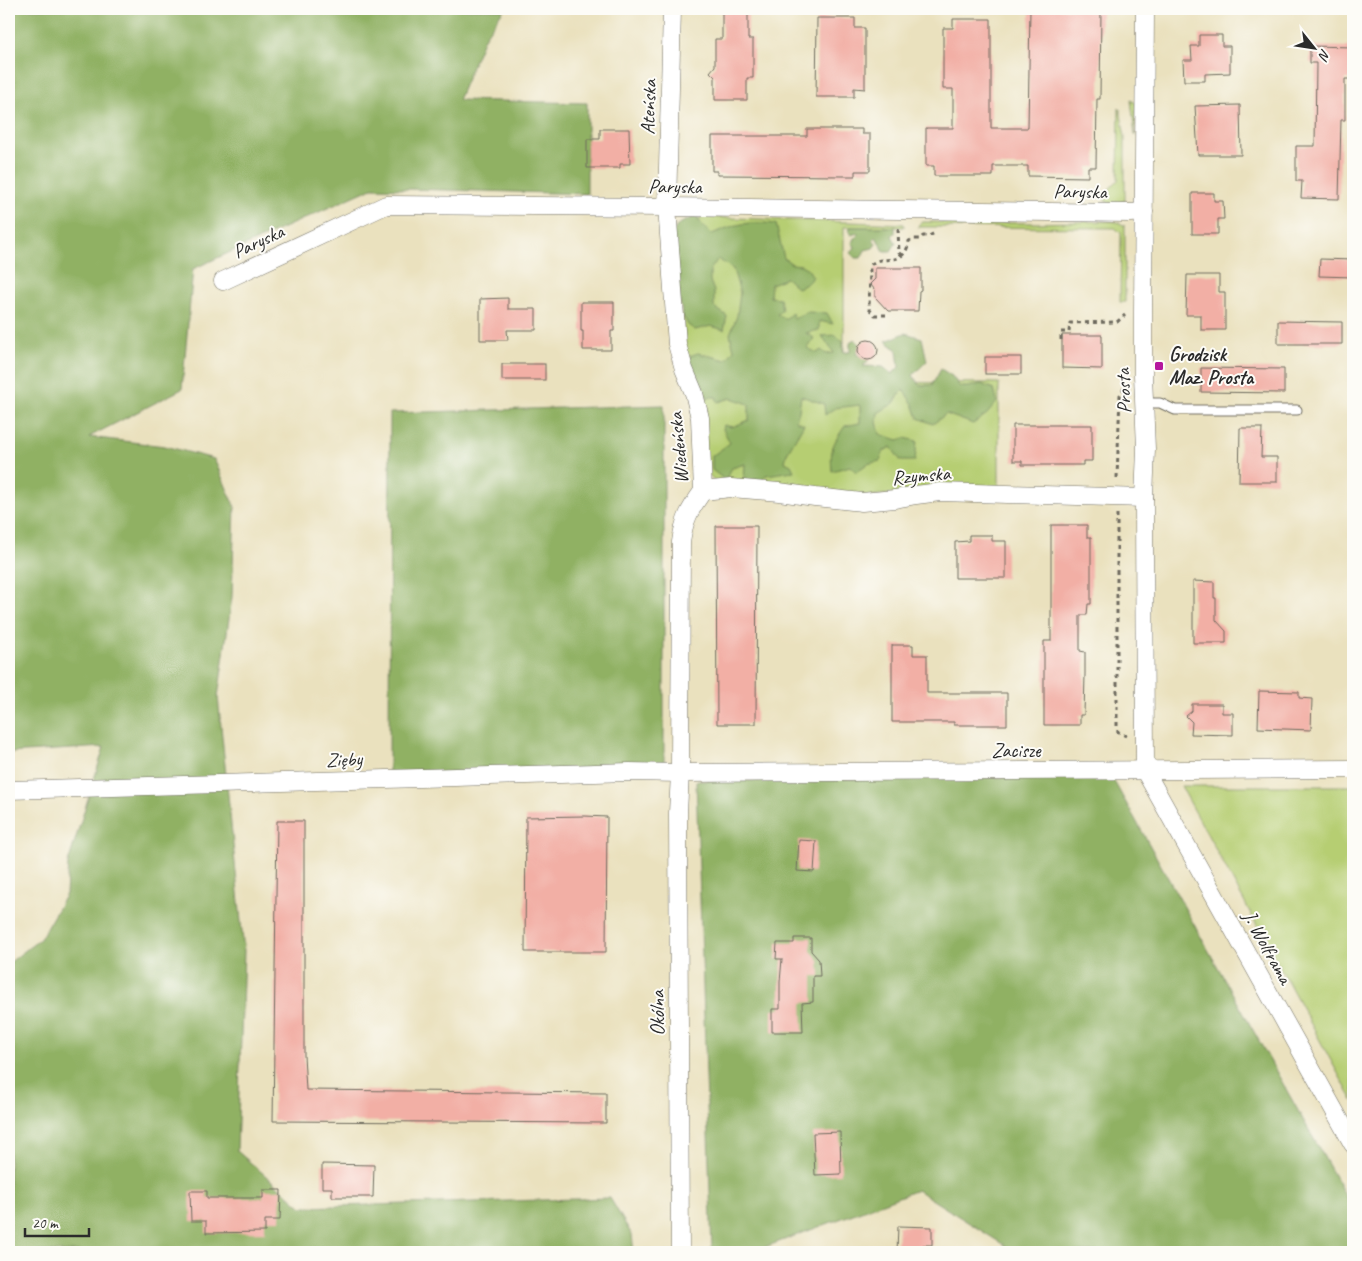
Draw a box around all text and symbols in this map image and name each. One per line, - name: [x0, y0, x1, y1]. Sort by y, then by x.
- north arrow: [1290, 22, 1340, 72]
- text: N: [1314, 46, 1334, 64]
- street label: Ateńska: [635, 78, 662, 135]
- street label: Paryska: [648, 174, 704, 199]
- street label: Paryska: [1053, 179, 1109, 204]
- street label: Paryska: [229, 218, 289, 264]
- place label: Grodzisk Maz. Prosta: [1169, 342, 1255, 390]
- marker: Grodzisk Maz. Prosta: [1153, 360, 1165, 372]
- street label: Prosta: [1110, 366, 1137, 414]
- street label: Wiedeńska: [663, 410, 694, 485]
- street label: Rzymska: [891, 460, 952, 490]
- street label: Zacisze: [991, 738, 1042, 763]
- street label: Zięby: [325, 746, 364, 773]
- street label: J. Wolframa: [1237, 905, 1299, 990]
- street label: Okólna: [645, 989, 670, 1036]
- scale bar: [25, 1206, 89, 1238]
- text: 20 m: [32, 1214, 59, 1233]

